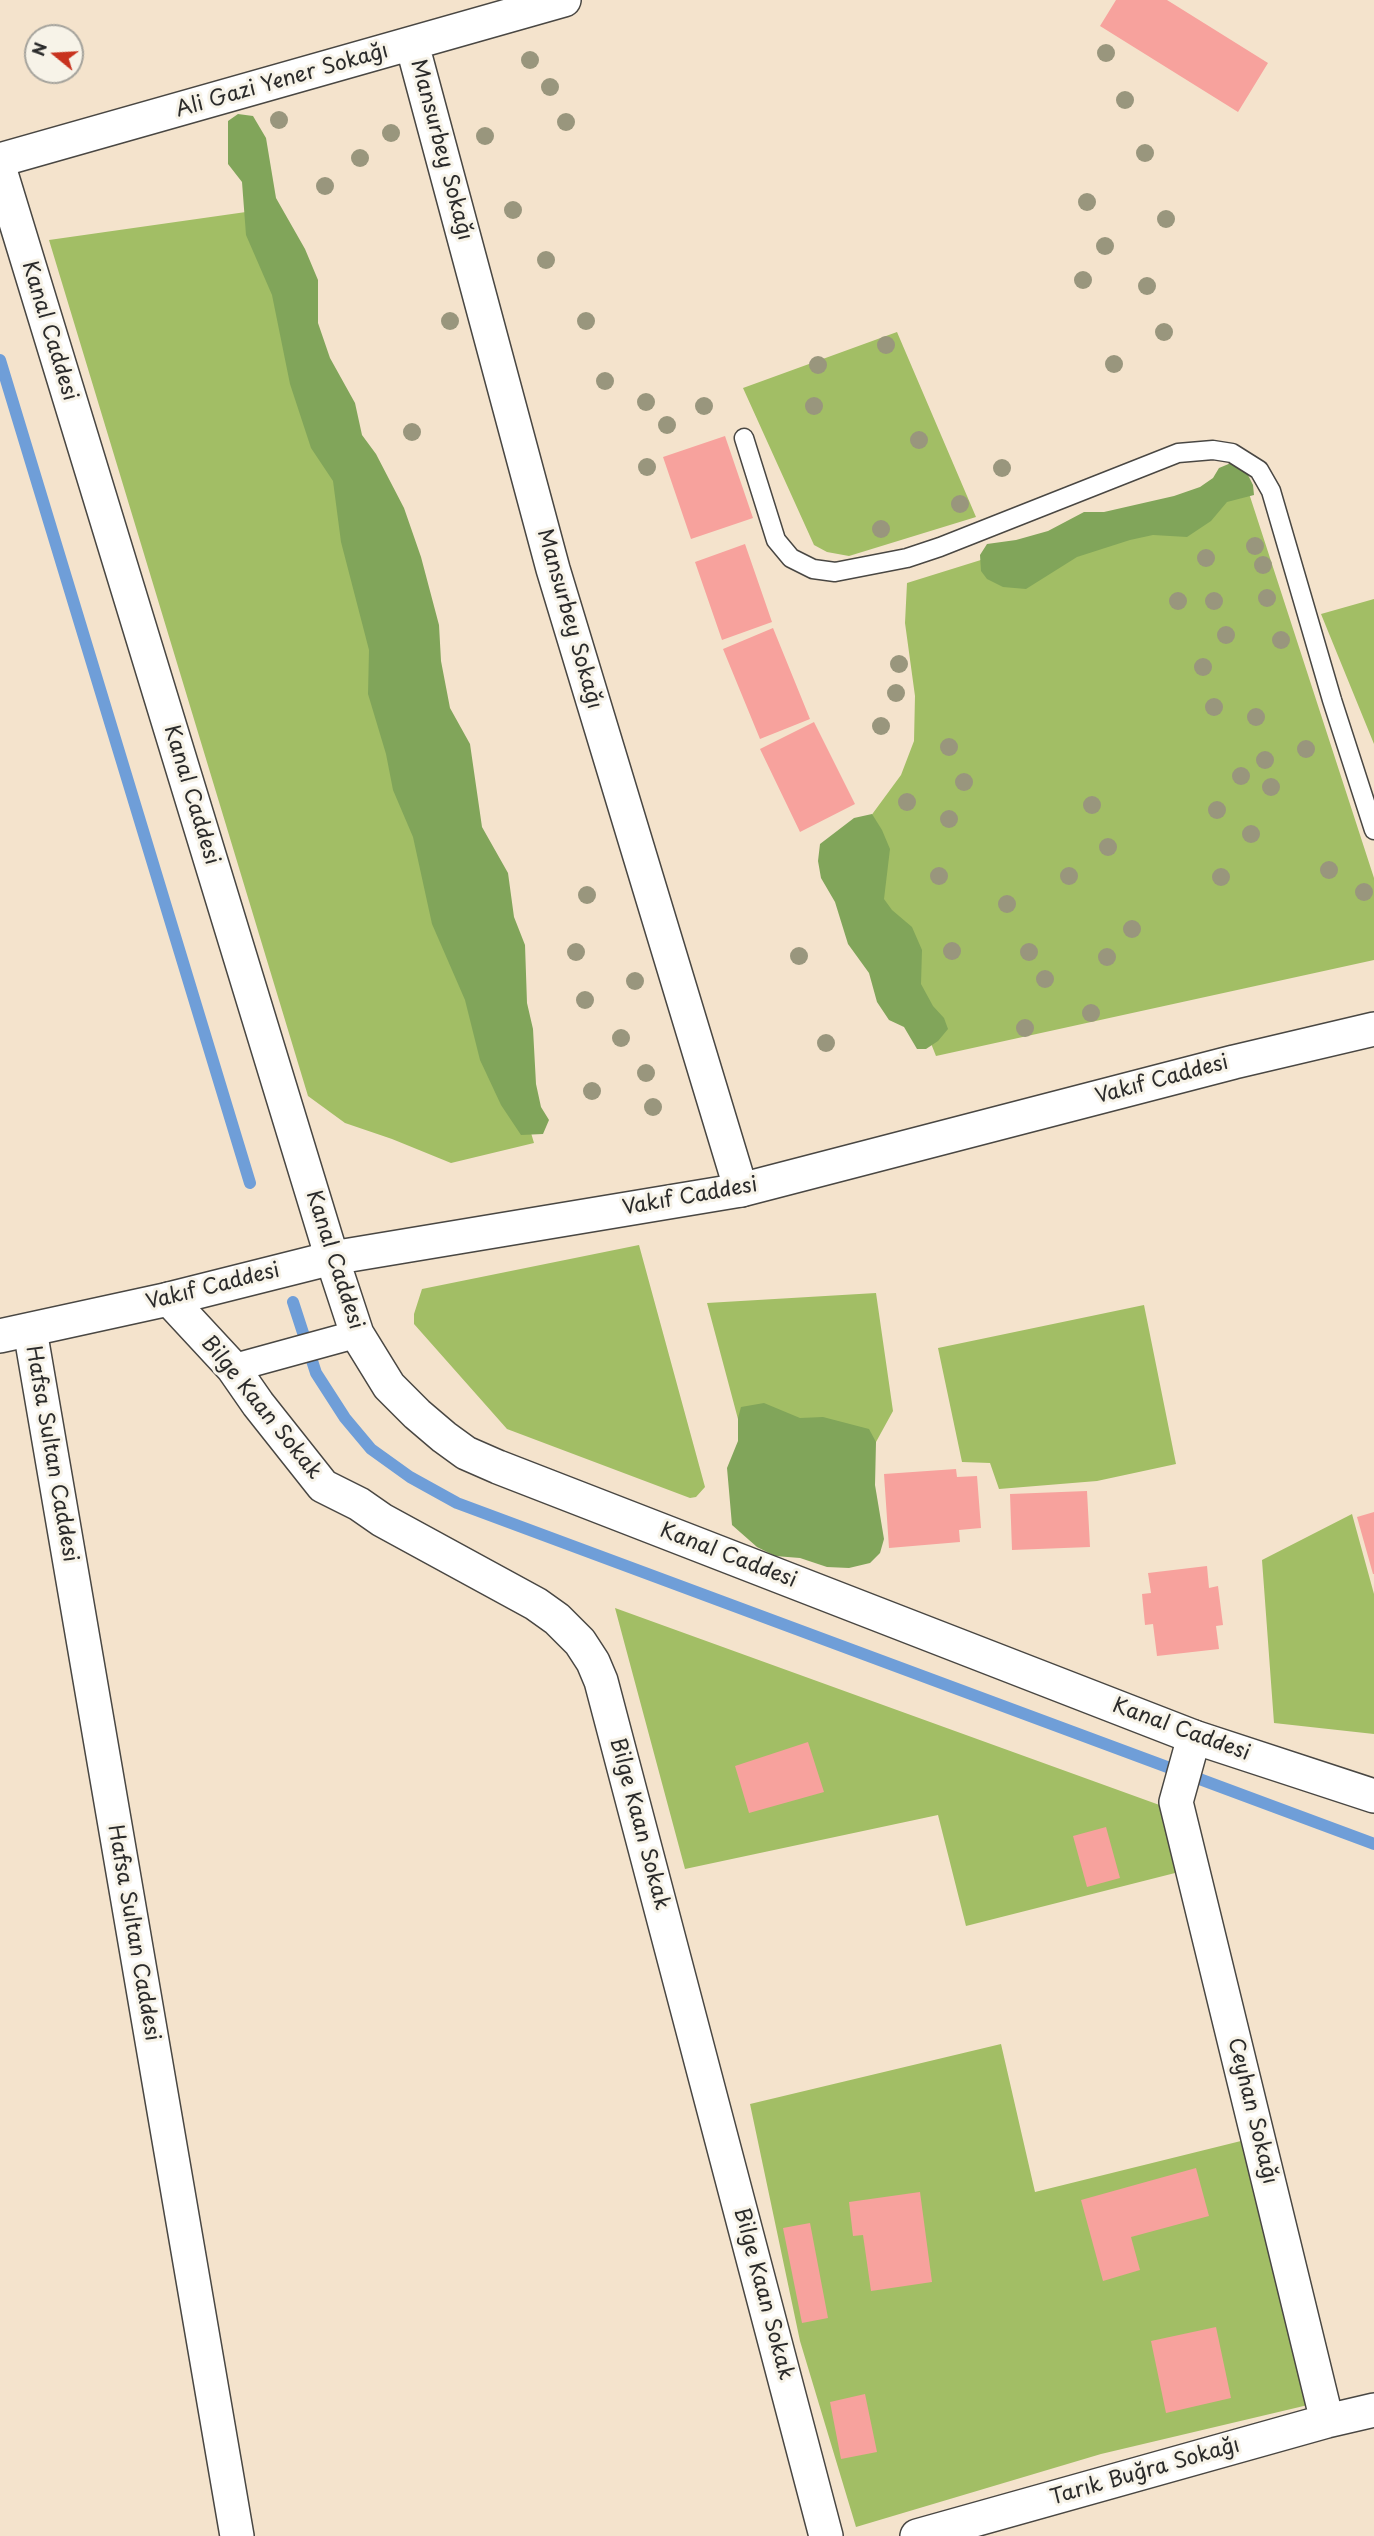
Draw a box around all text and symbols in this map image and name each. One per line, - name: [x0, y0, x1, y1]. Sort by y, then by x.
- north arrow: [24, 24, 84, 84]
- text: N: [25, 39, 52, 59]
- street label: Ali Gazi Yener Sokağı: [173, 39, 391, 123]
- street label: Mansurbey Sokağı: [405, 57, 477, 243]
- street label: Kanal Caddesi: [16, 258, 82, 404]
- street label: Mansurbey Sokağı: [531, 526, 607, 712]
- street label: Kanal Caddesi: [158, 722, 224, 868]
- street label: Vakıf Caddesi: [1093, 1050, 1231, 1110]
- street label: Vakıf Caddesi: [621, 1173, 759, 1221]
- street label: Kanal Caddesi: [300, 1187, 368, 1333]
- street label: Vakıf Caddesi: [144, 1258, 282, 1316]
- street label: Bilge Kaan Sokak: [195, 1331, 327, 1485]
- street label: Hafsa Sultan Caddesi: [20, 1344, 82, 1564]
- street label: Kanal Caddesi: [656, 1518, 800, 1594]
- street label: Kanal Caddesi: [1109, 1693, 1253, 1767]
- street label: Bilge Kaan Sokak: [604, 1735, 674, 1913]
- street label: Hafsa Sultan Caddesi: [102, 1823, 164, 2043]
- street label: Ceyhan Sokağı: [1222, 2035, 1282, 2187]
- street label: Bilge Kaan Sokak: [728, 2205, 798, 2383]
- street label: Tarık Buğra Sokağı: [1047, 2433, 1243, 2511]

